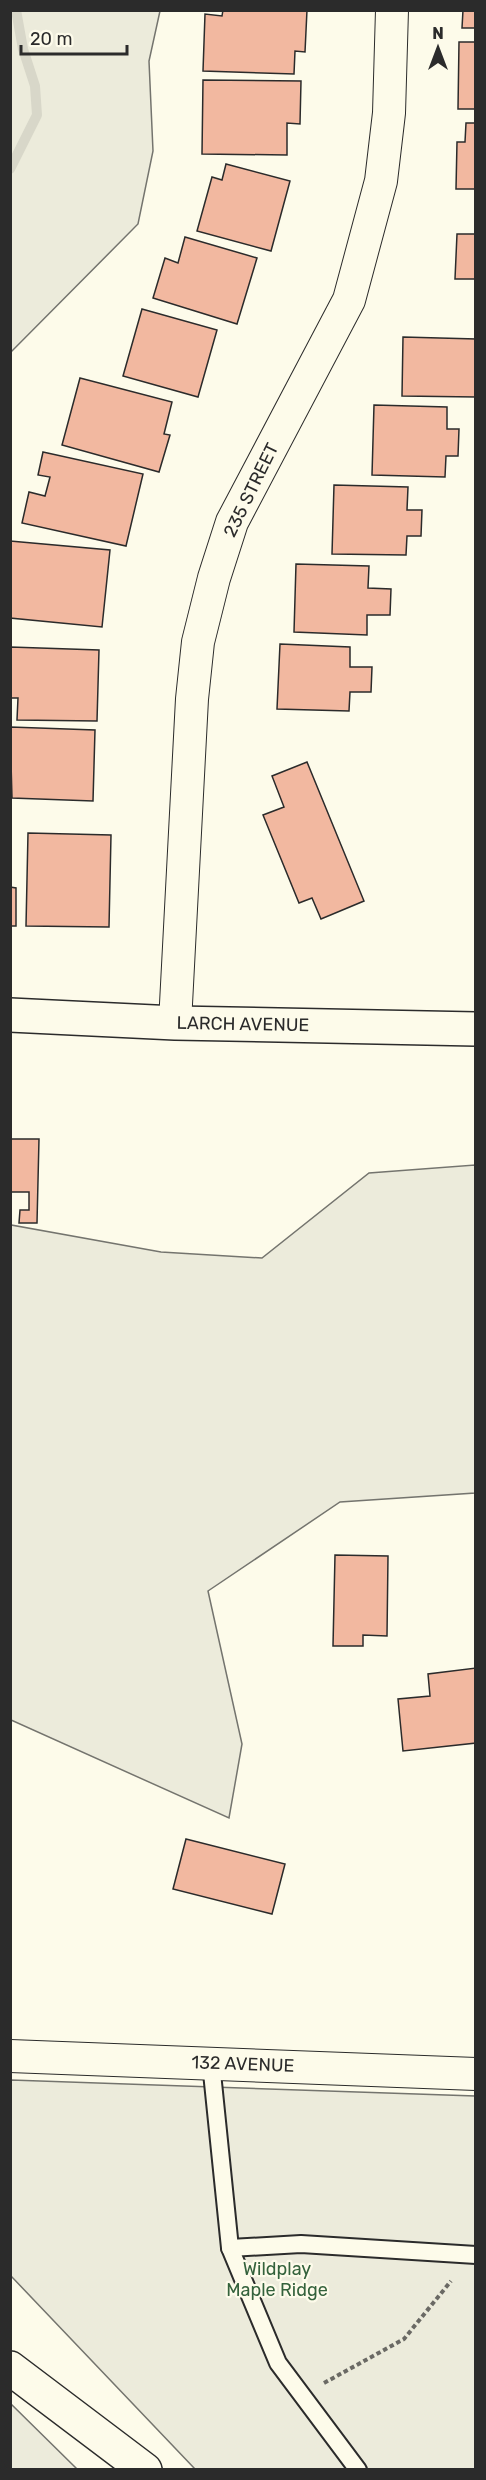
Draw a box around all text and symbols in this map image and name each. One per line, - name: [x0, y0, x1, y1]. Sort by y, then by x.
- scale bar: [21, 18, 128, 56]
- north arrow: [408, 18, 468, 78]
- text: N: [432, 24, 444, 43]
- text: 20 m: [30, 28, 72, 50]
- street label: 235 STREET: [219, 439, 283, 541]
- street label: LARCH AVENUE: [176, 1012, 310, 1036]
- street label: 132 AVENUE: [191, 2051, 295, 2077]
- park label: Wildplay Maple Ridge: [226, 2258, 328, 2301]

